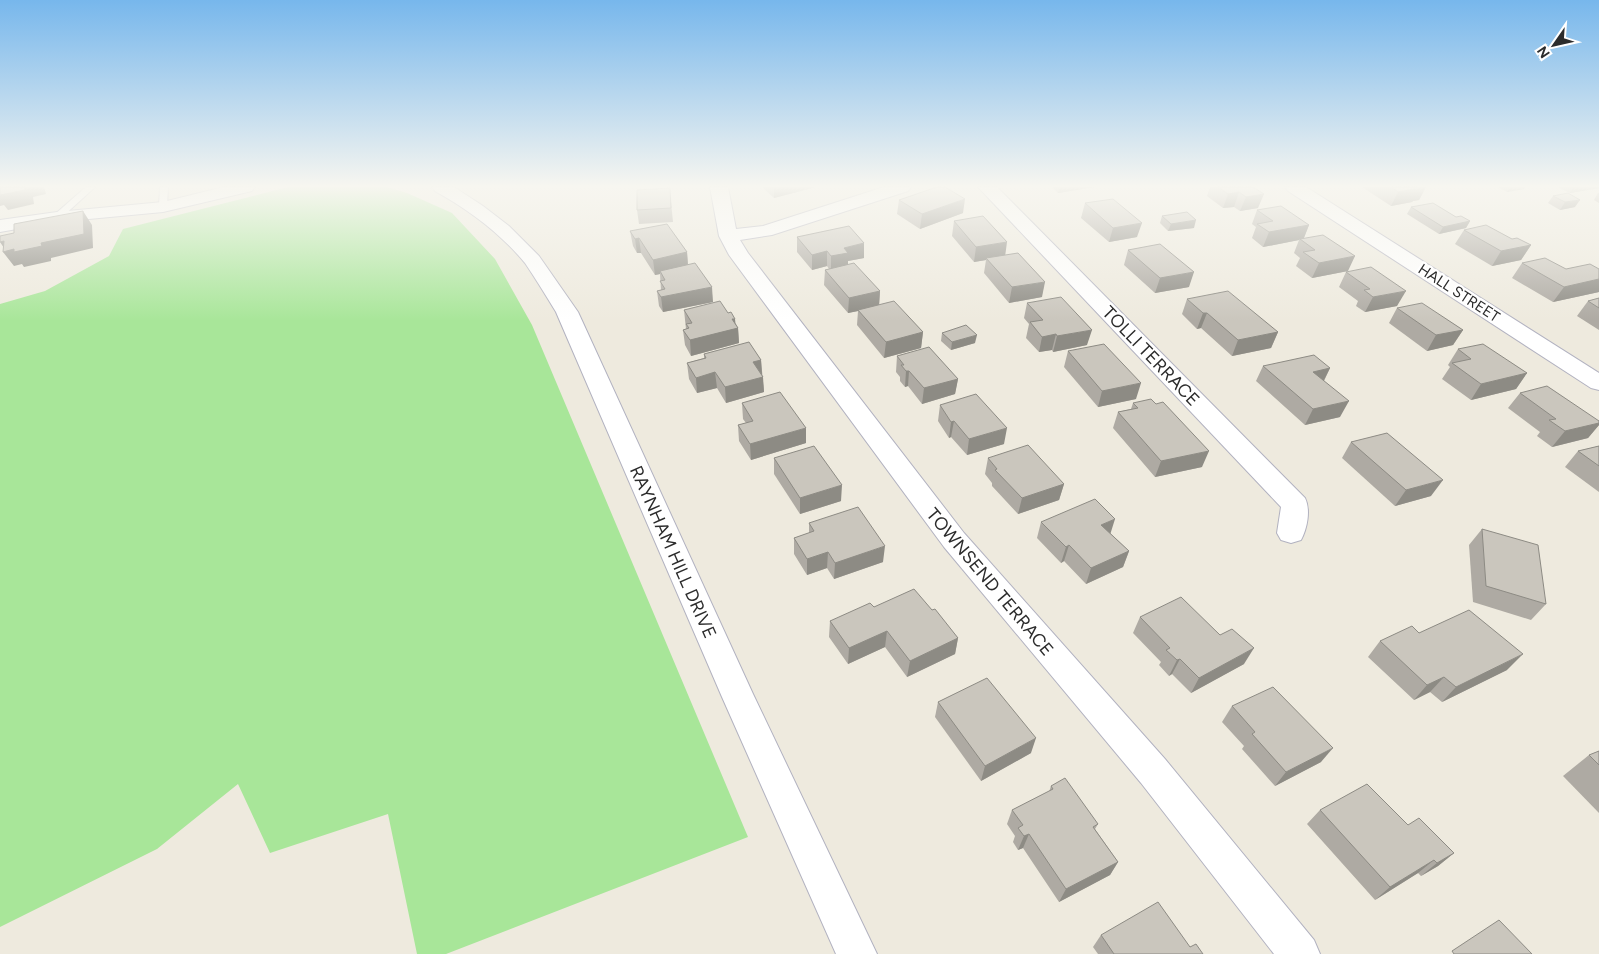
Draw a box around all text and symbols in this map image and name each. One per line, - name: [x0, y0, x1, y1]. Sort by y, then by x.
- north arrow: [1529, 20, 1579, 70]
- text: N: [1534, 43, 1554, 61]
- street label: HALL STREET: [1415, 260, 1504, 326]
- street label: TOLLI TERRACE: [1098, 301, 1204, 411]
- street label: RAYNHAM HILL DRIVE: [625, 462, 721, 642]
- street label: TOWNSEND TERRACE: [922, 504, 1058, 660]

